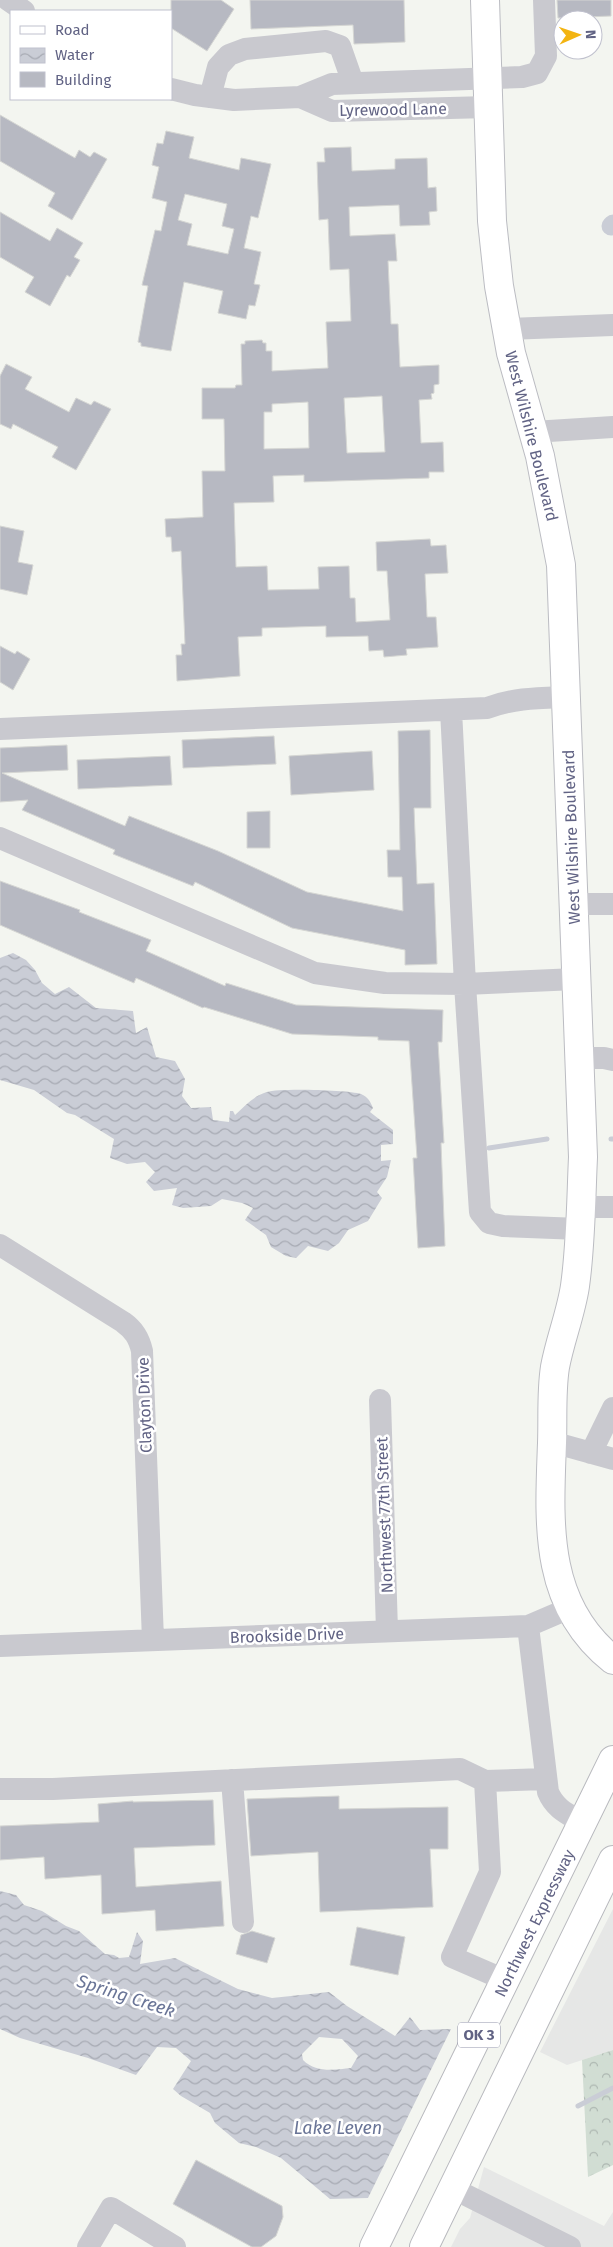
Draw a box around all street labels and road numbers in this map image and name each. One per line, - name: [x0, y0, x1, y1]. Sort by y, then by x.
- street label: Lyrewood Lane: [339, 99, 447, 120]
- street label: West Wilshire Boulevard: [501, 349, 562, 523]
- street label: West Wilshire Boulevard: [559, 749, 584, 925]
- street label: Clayton Drive: [133, 1357, 156, 1453]
- street label: Northwest 77th Street: [372, 1436, 397, 1593]
- street label: Brookside Drive: [230, 1624, 344, 1647]
- street label: Northwest Expressway: [490, 1846, 579, 2000]
- road number: OK 3: [458, 2022, 500, 2048]

